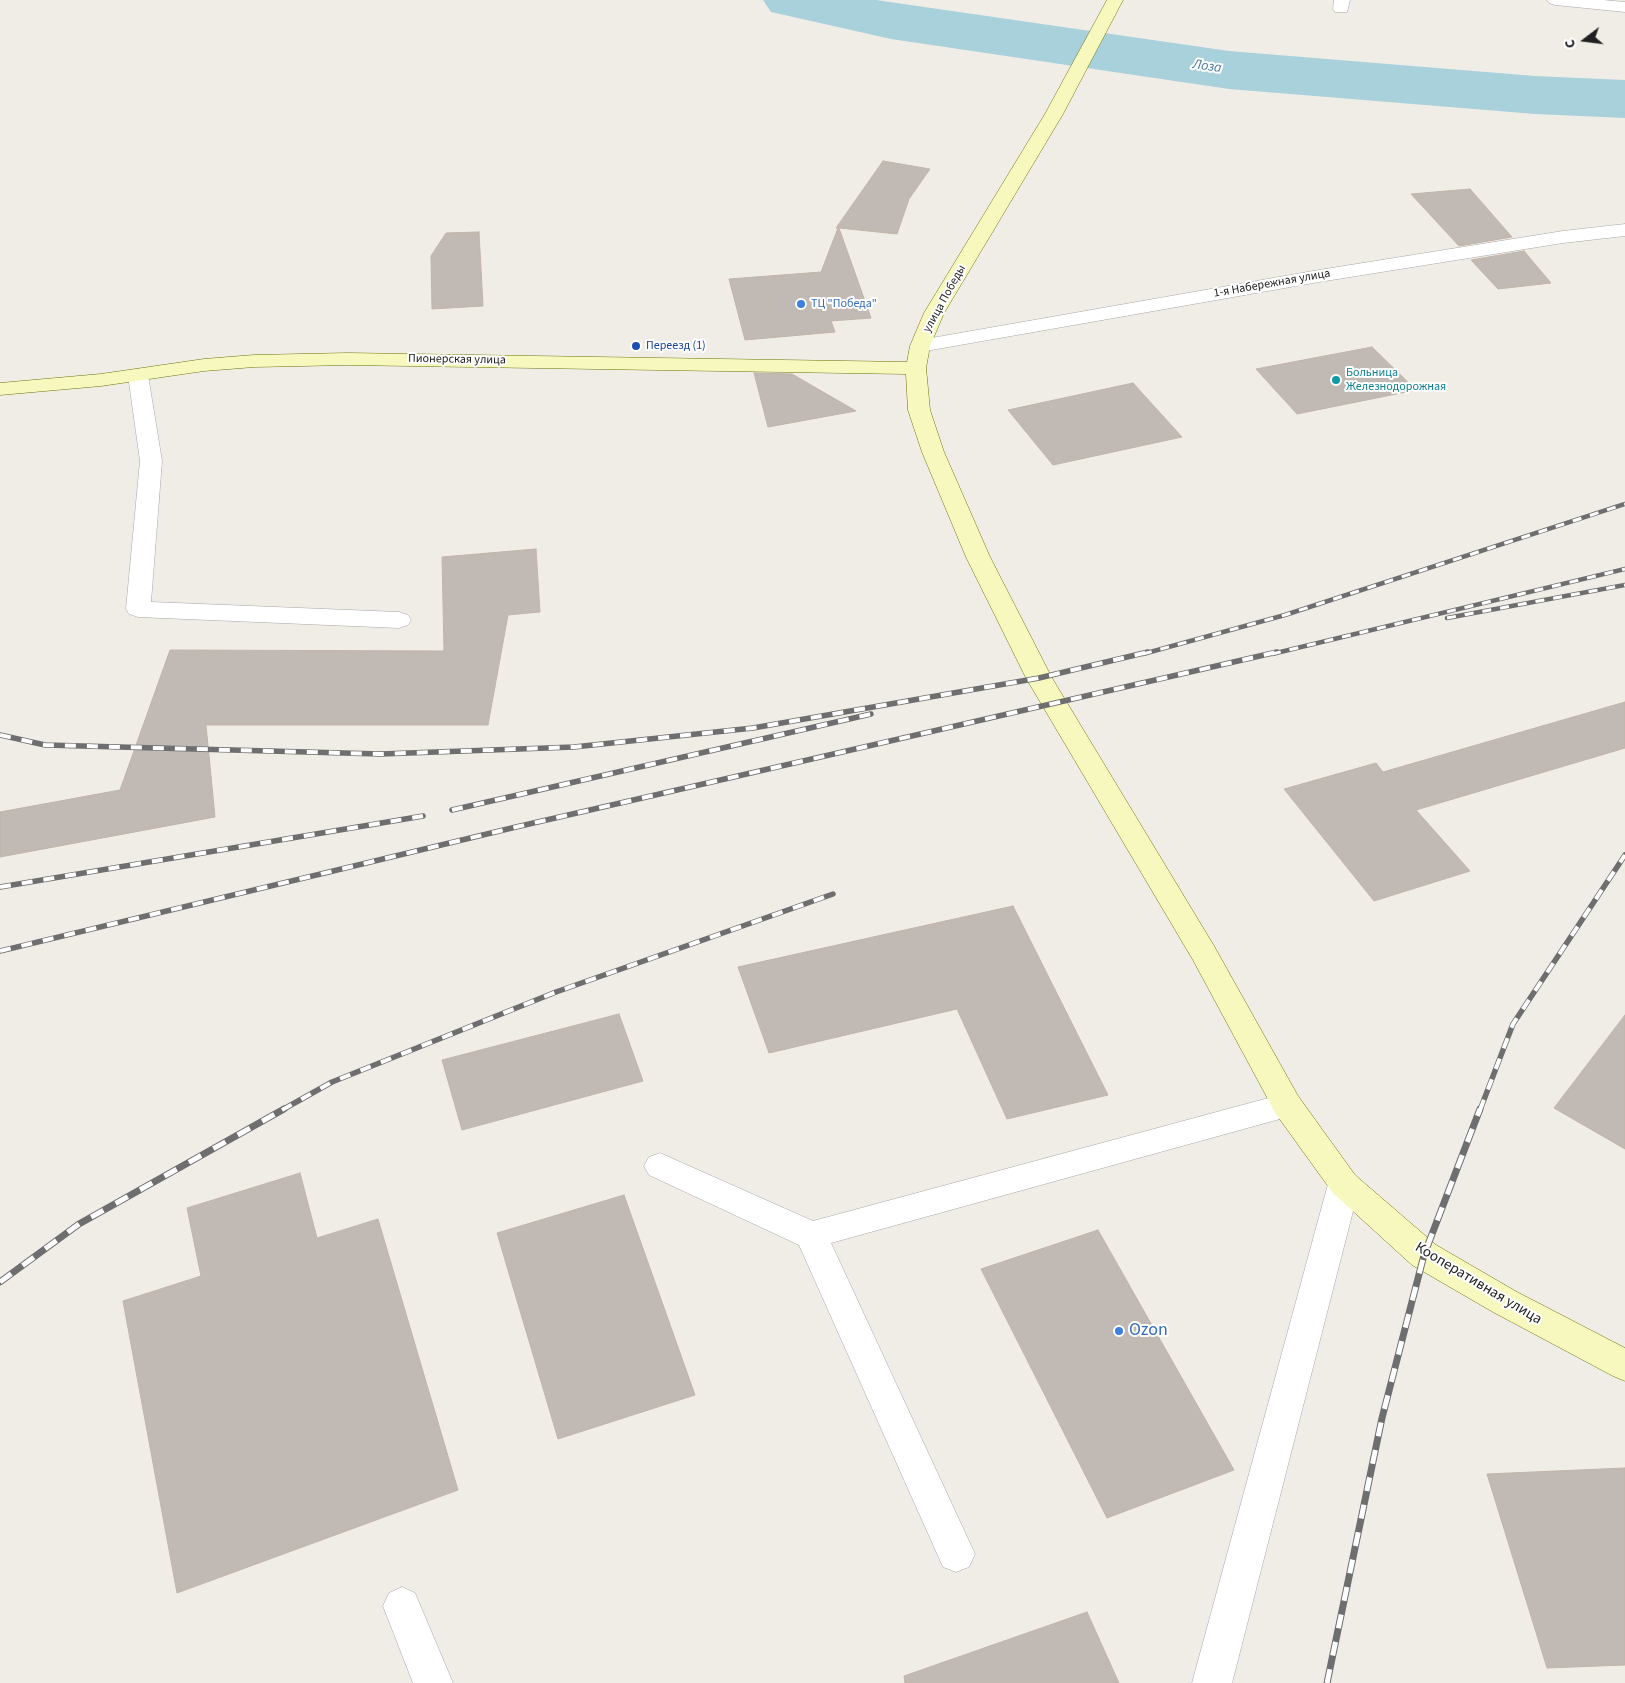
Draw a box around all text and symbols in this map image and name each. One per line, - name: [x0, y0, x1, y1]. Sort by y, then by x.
- north arrow: [1560, 15, 1610, 65]
- text: С: [1560, 37, 1581, 50]
- water label: Лоза: [1191, 57, 1223, 77]
- street label: улица Победы: [921, 263, 969, 335]
- street label: 1-я Набережная улица: [1213, 267, 1331, 301]
- place label: ТЦ "Победа": [811, 297, 877, 311]
- marker: ТЦ "Победа": [795, 298, 807, 310]
- place label: Переезд (1): [646, 339, 706, 353]
- marker: Переезд (1): [630, 340, 642, 352]
- street label: Пионерская улица: [408, 352, 506, 368]
- place label: Больница Железнодорожная: [1346, 366, 1446, 394]
- marker: Больница Железнодорожная: [1330, 374, 1342, 386]
- street label: Кооперативная улица: [1411, 1239, 1545, 1329]
- place label: Ozon: [1129, 1320, 1168, 1342]
- marker: Ozon: [1113, 1325, 1125, 1337]

